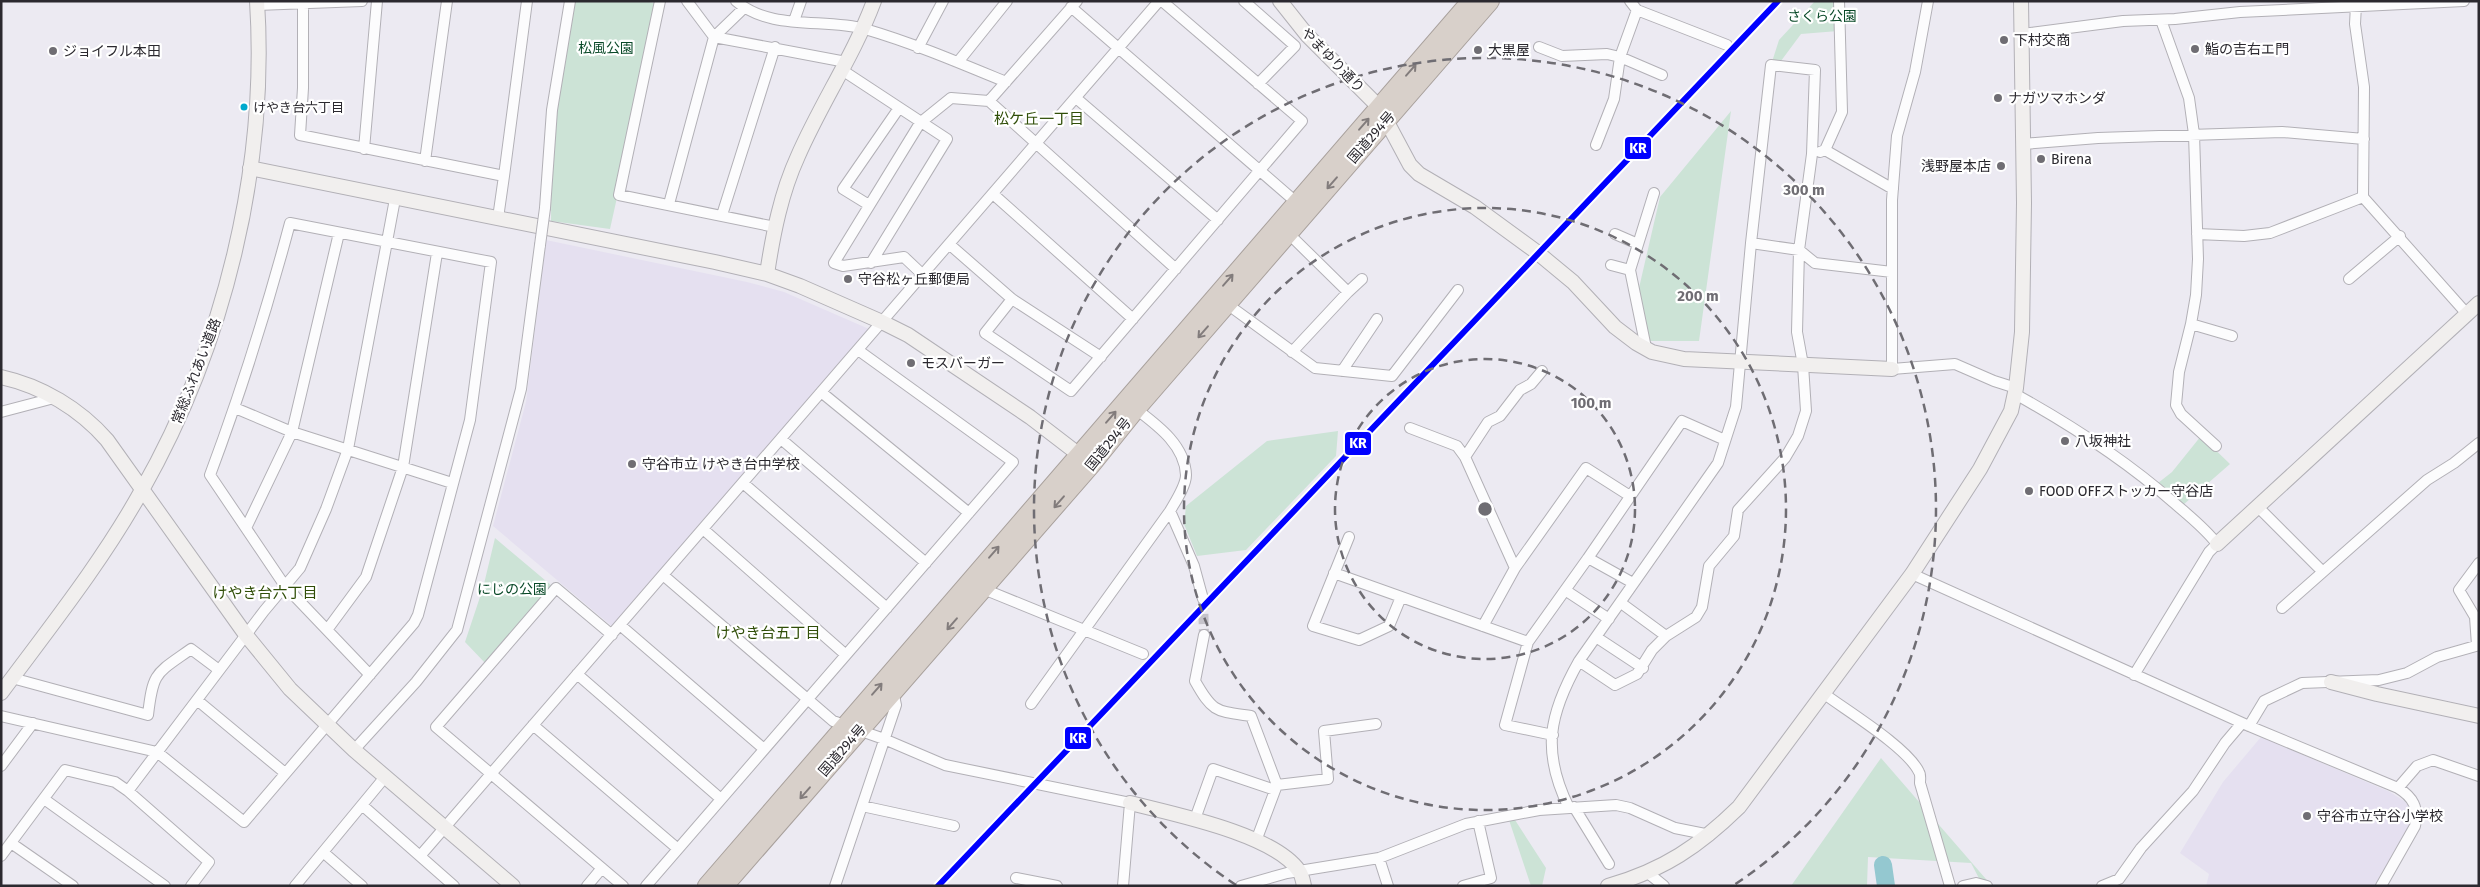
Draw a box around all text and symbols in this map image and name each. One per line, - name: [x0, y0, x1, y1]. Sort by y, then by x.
- park label: さくら公園: [1787, 8, 1857, 25]
- street label: やまゆり通り: [1297, 24, 1368, 96]
- place label: 下村交商: [2014, 32, 2070, 49]
- marker: 下村交商: [1998, 34, 2010, 46]
- park label: 松風公園: [578, 40, 634, 57]
- place label: 鮨の吉右エ門: [2205, 41, 2289, 58]
- place label: 大黒屋: [1488, 42, 1530, 59]
- place label: ジョイフル本田: [63, 43, 161, 60]
- marker: 鮨の吉右エ門: [2189, 43, 2201, 55]
- marker: 大黒屋: [1472, 44, 1484, 56]
- marker: ジョイフル本田: [47, 45, 59, 57]
- one-way arrow: [1405, 64, 1417, 77]
- place label: ナガツマホンダ: [2008, 90, 2106, 107]
- marker: ナガツマホンダ: [1992, 92, 2004, 104]
- place label: けやき台六丁目: [253, 100, 344, 115]
- marker: けやき台六丁目: [239, 102, 249, 112]
- street label: 国道294号: [1344, 108, 1399, 167]
- district label: 松ケ丘一丁目: [994, 110, 1084, 128]
- one-way arrow: [1359, 117, 1370, 130]
- line badge: KR: [1624, 136, 1652, 160]
- text: KR: [1629, 140, 1647, 157]
- place label: Birena: [2051, 151, 2092, 168]
- marker: Birena: [2035, 153, 2047, 165]
- place label: 浅野屋本店: [1921, 158, 1991, 175]
- marker: 浅野屋本店: [1995, 160, 2007, 172]
- one-way arrow: [1326, 176, 1337, 189]
- text: 300 m: [1782, 181, 1825, 199]
- place label: 守谷松ヶ丘郵便局: [858, 271, 970, 288]
- marker: 守谷松ヶ丘郵便局: [842, 273, 854, 285]
- one-way arrow: [1222, 274, 1234, 287]
- text: 200 m: [1677, 287, 1719, 305]
- street label: 常総ふれあい道路: [168, 316, 224, 427]
- one-way arrow: [1197, 326, 1208, 339]
- place label: モスバーガー: [921, 355, 1005, 372]
- marker: モスバーガー: [905, 357, 917, 369]
- text: 100 m: [1571, 394, 1611, 412]
- one-way arrow: [1105, 410, 1116, 423]
- street label: 国道294号: [1082, 414, 1135, 474]
- line badge: KR: [1344, 431, 1372, 456]
- place label: 八坂神社: [2075, 433, 2131, 450]
- text: KR: [1349, 435, 1367, 452]
- marker: 八坂神社: [2059, 435, 2071, 447]
- place label: 守谷市立 けやき台中学校: [642, 456, 800, 473]
- marker: 守谷市立 けやき台中学校: [626, 458, 638, 470]
- place label: FOOD OFFストッカー守谷店: [2039, 483, 2213, 500]
- marker: FOOD OFFストッカー守谷店: [2023, 485, 2035, 497]
- one-way arrow: [1053, 495, 1065, 508]
- centre of rings: [1476, 500, 1494, 518]
- one-way arrow: [988, 546, 1000, 559]
- park label: にじの公園: [477, 581, 547, 598]
- district label: けやき台六丁目: [212, 584, 318, 602]
- one-way arrow: [946, 617, 958, 630]
- district label: けやき台五丁目: [715, 624, 821, 642]
- one-way arrow: [871, 682, 882, 695]
- street label: 国道294号: [815, 721, 870, 780]
- line badge: KR: [1064, 726, 1092, 750]
- text: KR: [1069, 730, 1087, 747]
- one-way arrow: [799, 786, 810, 799]
- place label: 守谷市立守谷小学校: [2317, 808, 2443, 825]
- marker: 守谷市立守谷小学校: [2301, 810, 2313, 822]

